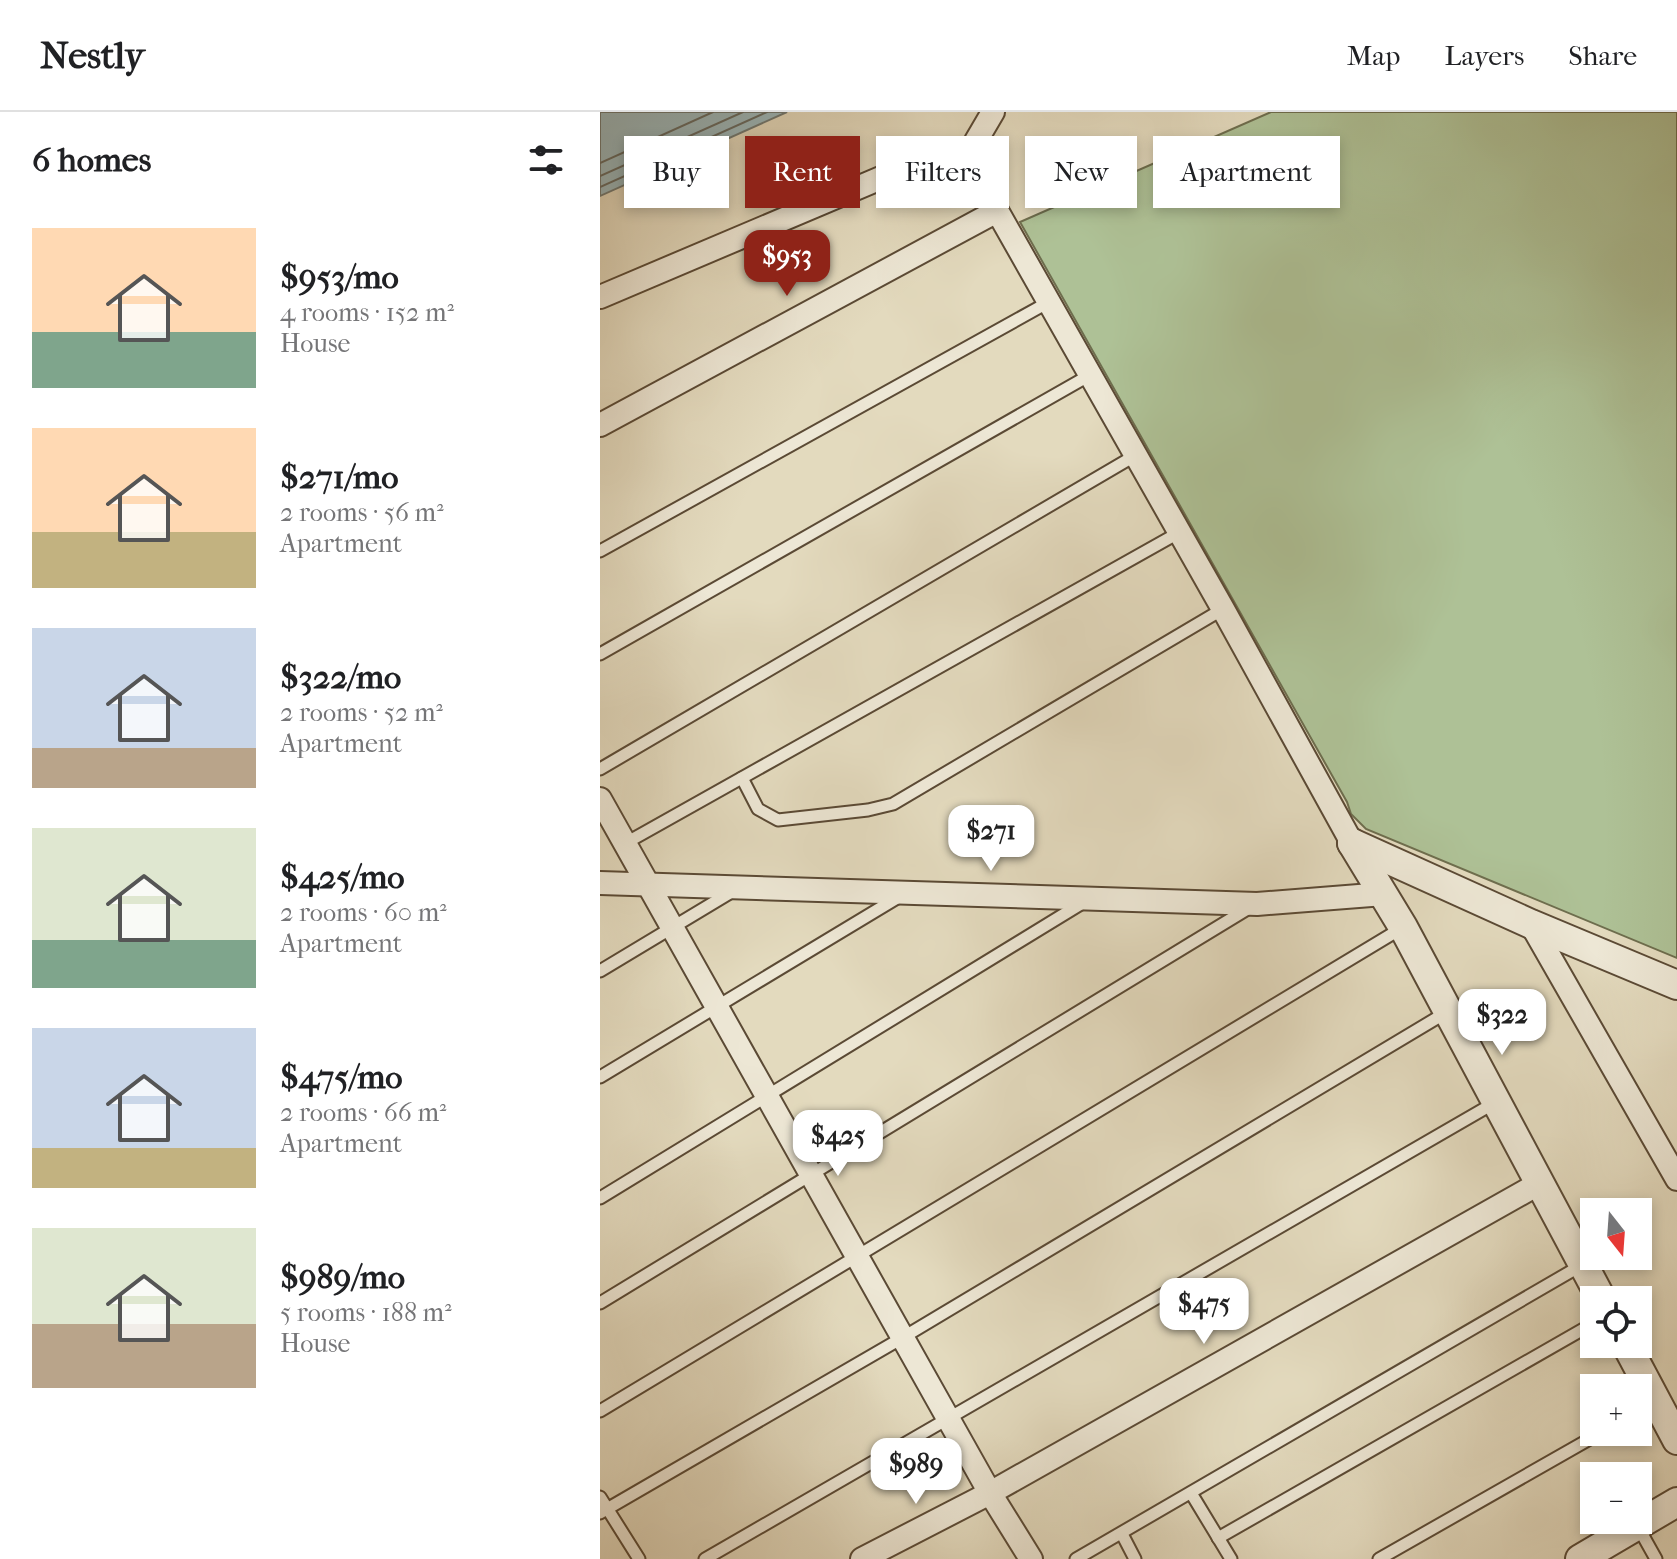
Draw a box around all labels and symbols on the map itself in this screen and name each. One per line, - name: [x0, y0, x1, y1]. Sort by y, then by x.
- pin: $953: [740, 230, 834, 298]
- pin: $271: [944, 805, 1038, 873]
- pin: $322: [1455, 989, 1549, 1057]
- pin: $425: [791, 1110, 885, 1178]
- north arrow: [1580, 1198, 1652, 1270]
- pin: $475: [1157, 1278, 1251, 1346]
- pin: $989: [869, 1438, 963, 1506]

